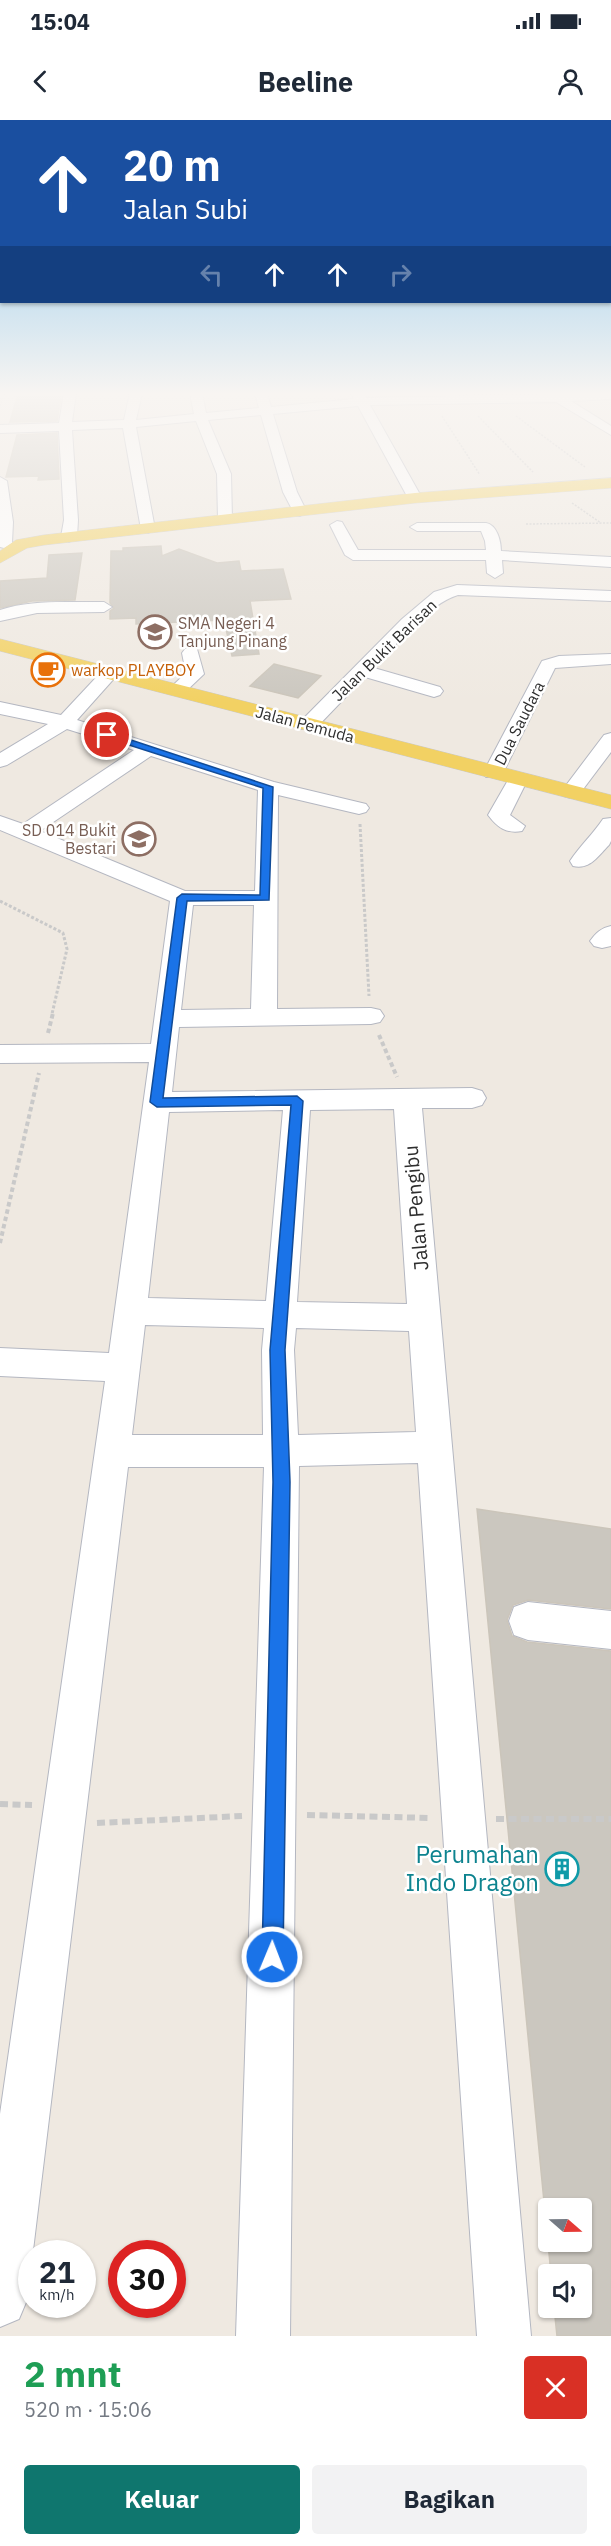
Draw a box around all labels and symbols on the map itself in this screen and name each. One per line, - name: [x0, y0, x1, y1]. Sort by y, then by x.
- street label: Jalan Bukit Barisan: [327, 595, 441, 705]
- place label: SMA Negeri 4 Tanjung Pinang: [178, 613, 287, 651]
- school or university icon: SMA Negeri 4 Tanjung Pinang: [137, 614, 173, 650]
- cafe icon: warkop PLAYBOY: [30, 652, 66, 688]
- place label: warkop PLAYBOY: [71, 660, 196, 680]
- street label: Dua Saudara: [489, 677, 549, 768]
- street label: Jalan Pemuda: [253, 701, 357, 747]
- pin: [81, 709, 132, 760]
- place label: SD 014 Bukit Bestari: [22, 820, 116, 858]
- school or university icon: SD 014 Bukit Bestari: [121, 821, 157, 857]
- street label: Jalan Pengibu: [397, 1144, 434, 1272]
- place label: Perumahan Indo Dragon: [406, 1838, 539, 1898]
- building icon: Perumahan Indo Dragon: [544, 1851, 580, 1887]
- position arrow: [240, 1925, 304, 1989]
- north arrow: [538, 2198, 592, 2252]
- speed limit sign: 30: [108, 2240, 186, 2318]

